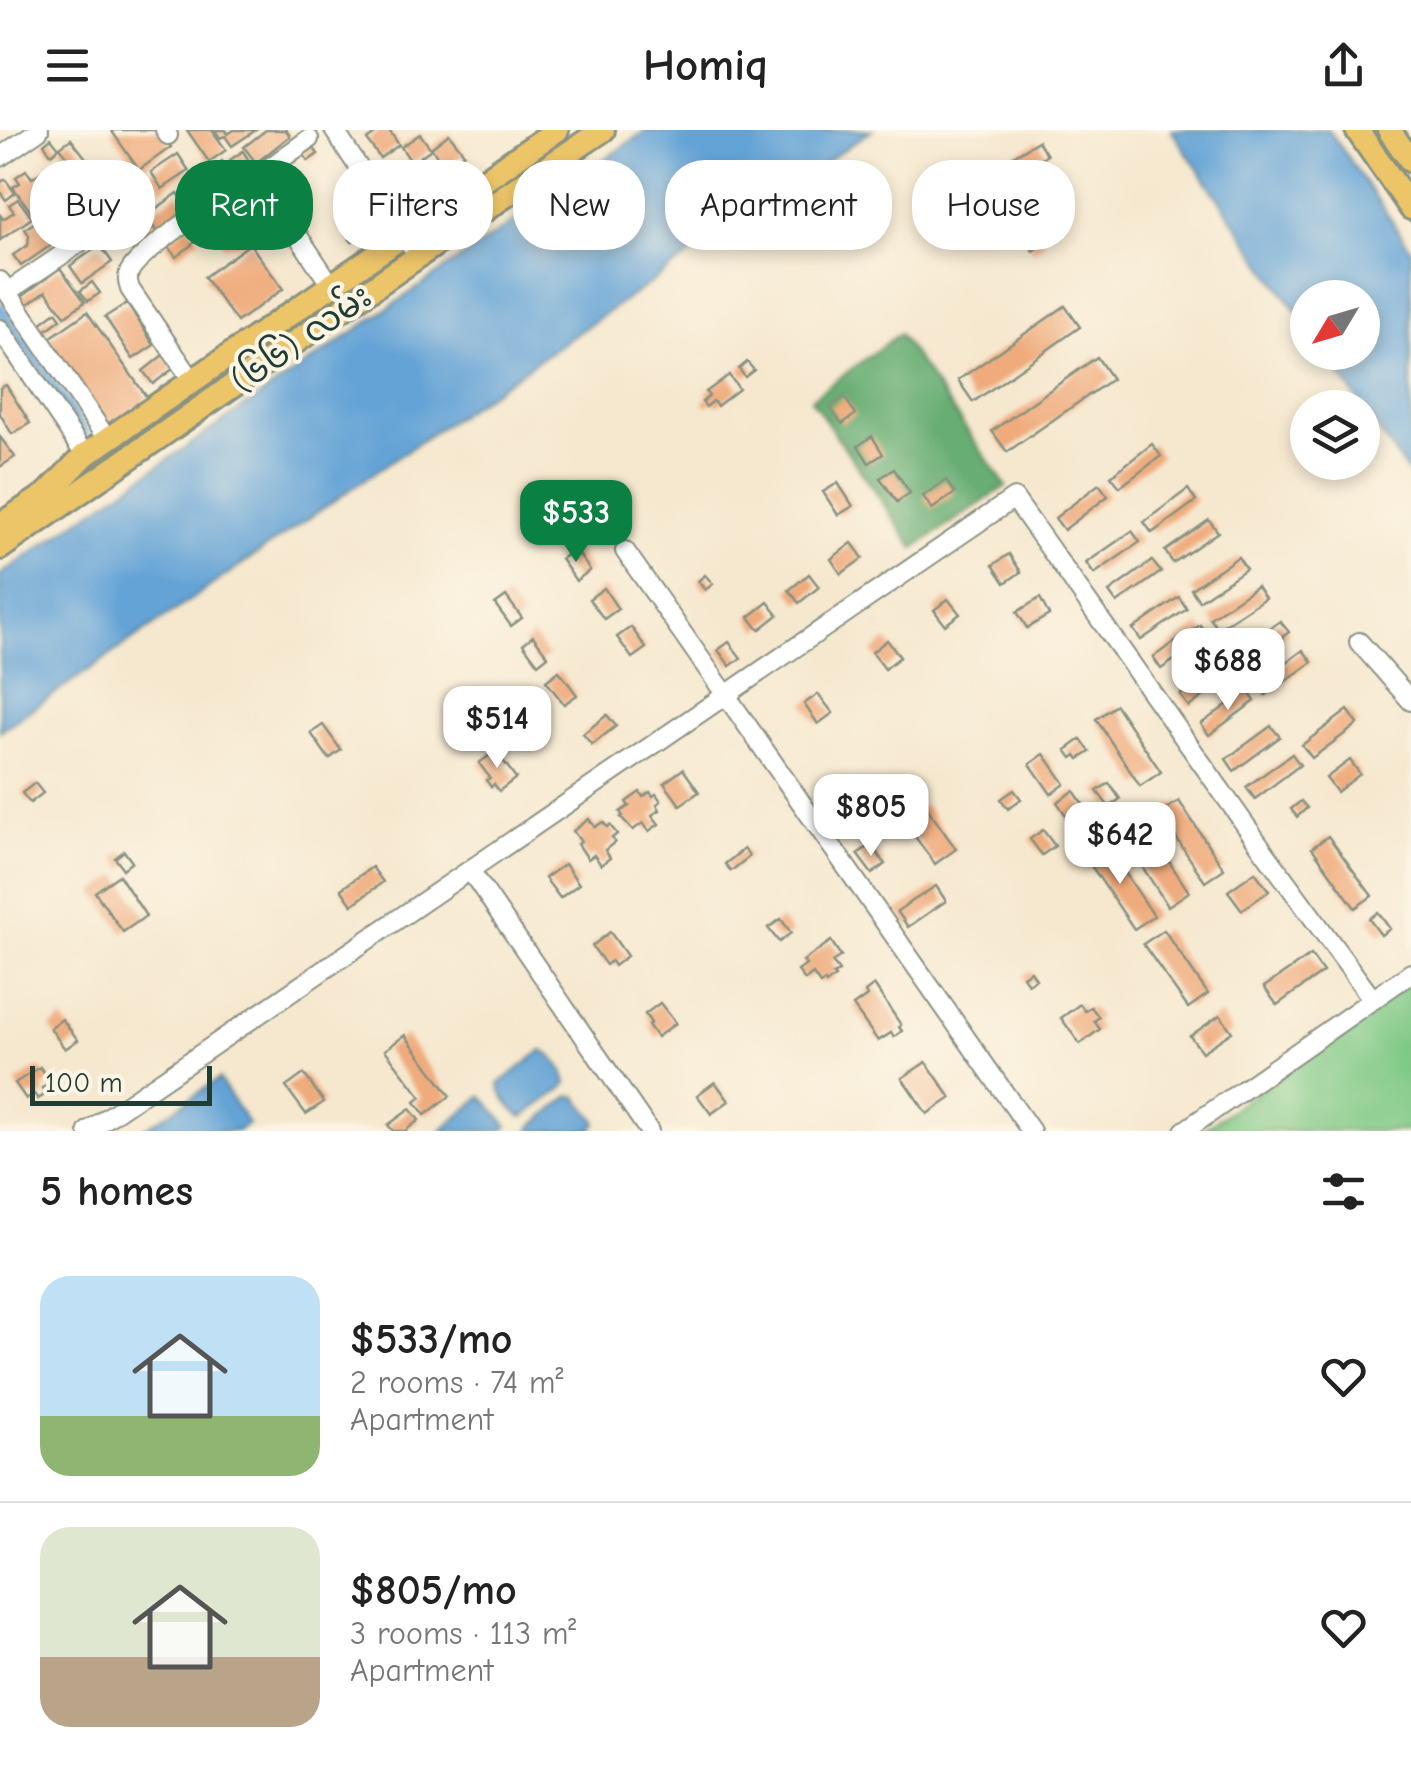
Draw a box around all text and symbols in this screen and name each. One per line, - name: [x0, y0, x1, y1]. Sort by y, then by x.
- icon: menu: [40, 38, 95, 93]
- icon: share: [1316, 38, 1371, 93]
- text: Homiq: [643, 39, 768, 91]
- chip: Buy: [30, 160, 155, 250]
- chip: Rent: [175, 160, 313, 250]
- chip: Filters: [333, 160, 493, 250]
- chip: New: [513, 160, 645, 250]
- chip: Apartment: [665, 160, 892, 250]
- chip: House: [912, 160, 1075, 250]
- street label: (၆၆) လမ်း: [221, 272, 379, 402]
- north arrow: [1290, 280, 1380, 370]
- map controls: [1290, 280, 1380, 480]
- button: layers: [1290, 390, 1380, 480]
- pin: $533: [517, 480, 635, 565]
- text: $533: [542, 494, 610, 531]
- pin: $688: [1169, 628, 1287, 713]
- text: $688: [1194, 642, 1262, 679]
- pin: $514: [438, 686, 556, 771]
- text: $514: [465, 700, 529, 737]
- pin: $805: [812, 774, 930, 859]
- text: $805: [836, 788, 906, 825]
- pin: $642: [1061, 802, 1179, 887]
- text: $642: [1087, 816, 1153, 853]
- scale bar: [30, 1061, 212, 1106]
- text: 100 m: [45, 1067, 123, 1099]
- icon: filters: [1316, 1164, 1371, 1219]
- text: 5 homes: [40, 1167, 193, 1216]
- text: $533/mo: [350, 1315, 513, 1364]
- icon: home: [120, 1316, 240, 1436]
- icon: heart: [1316, 1349, 1371, 1404]
- text: 2 rooms · 74 m²: [350, 1364, 563, 1401]
- text: Apartment: [350, 1401, 493, 1438]
- text: $805/mo: [350, 1566, 517, 1615]
- icon: home: [120, 1567, 240, 1687]
- icon: heart: [1316, 1600, 1371, 1655]
- text: 3 rooms · 113 m²: [350, 1615, 576, 1652]
- text: Apartment: [350, 1652, 493, 1689]

